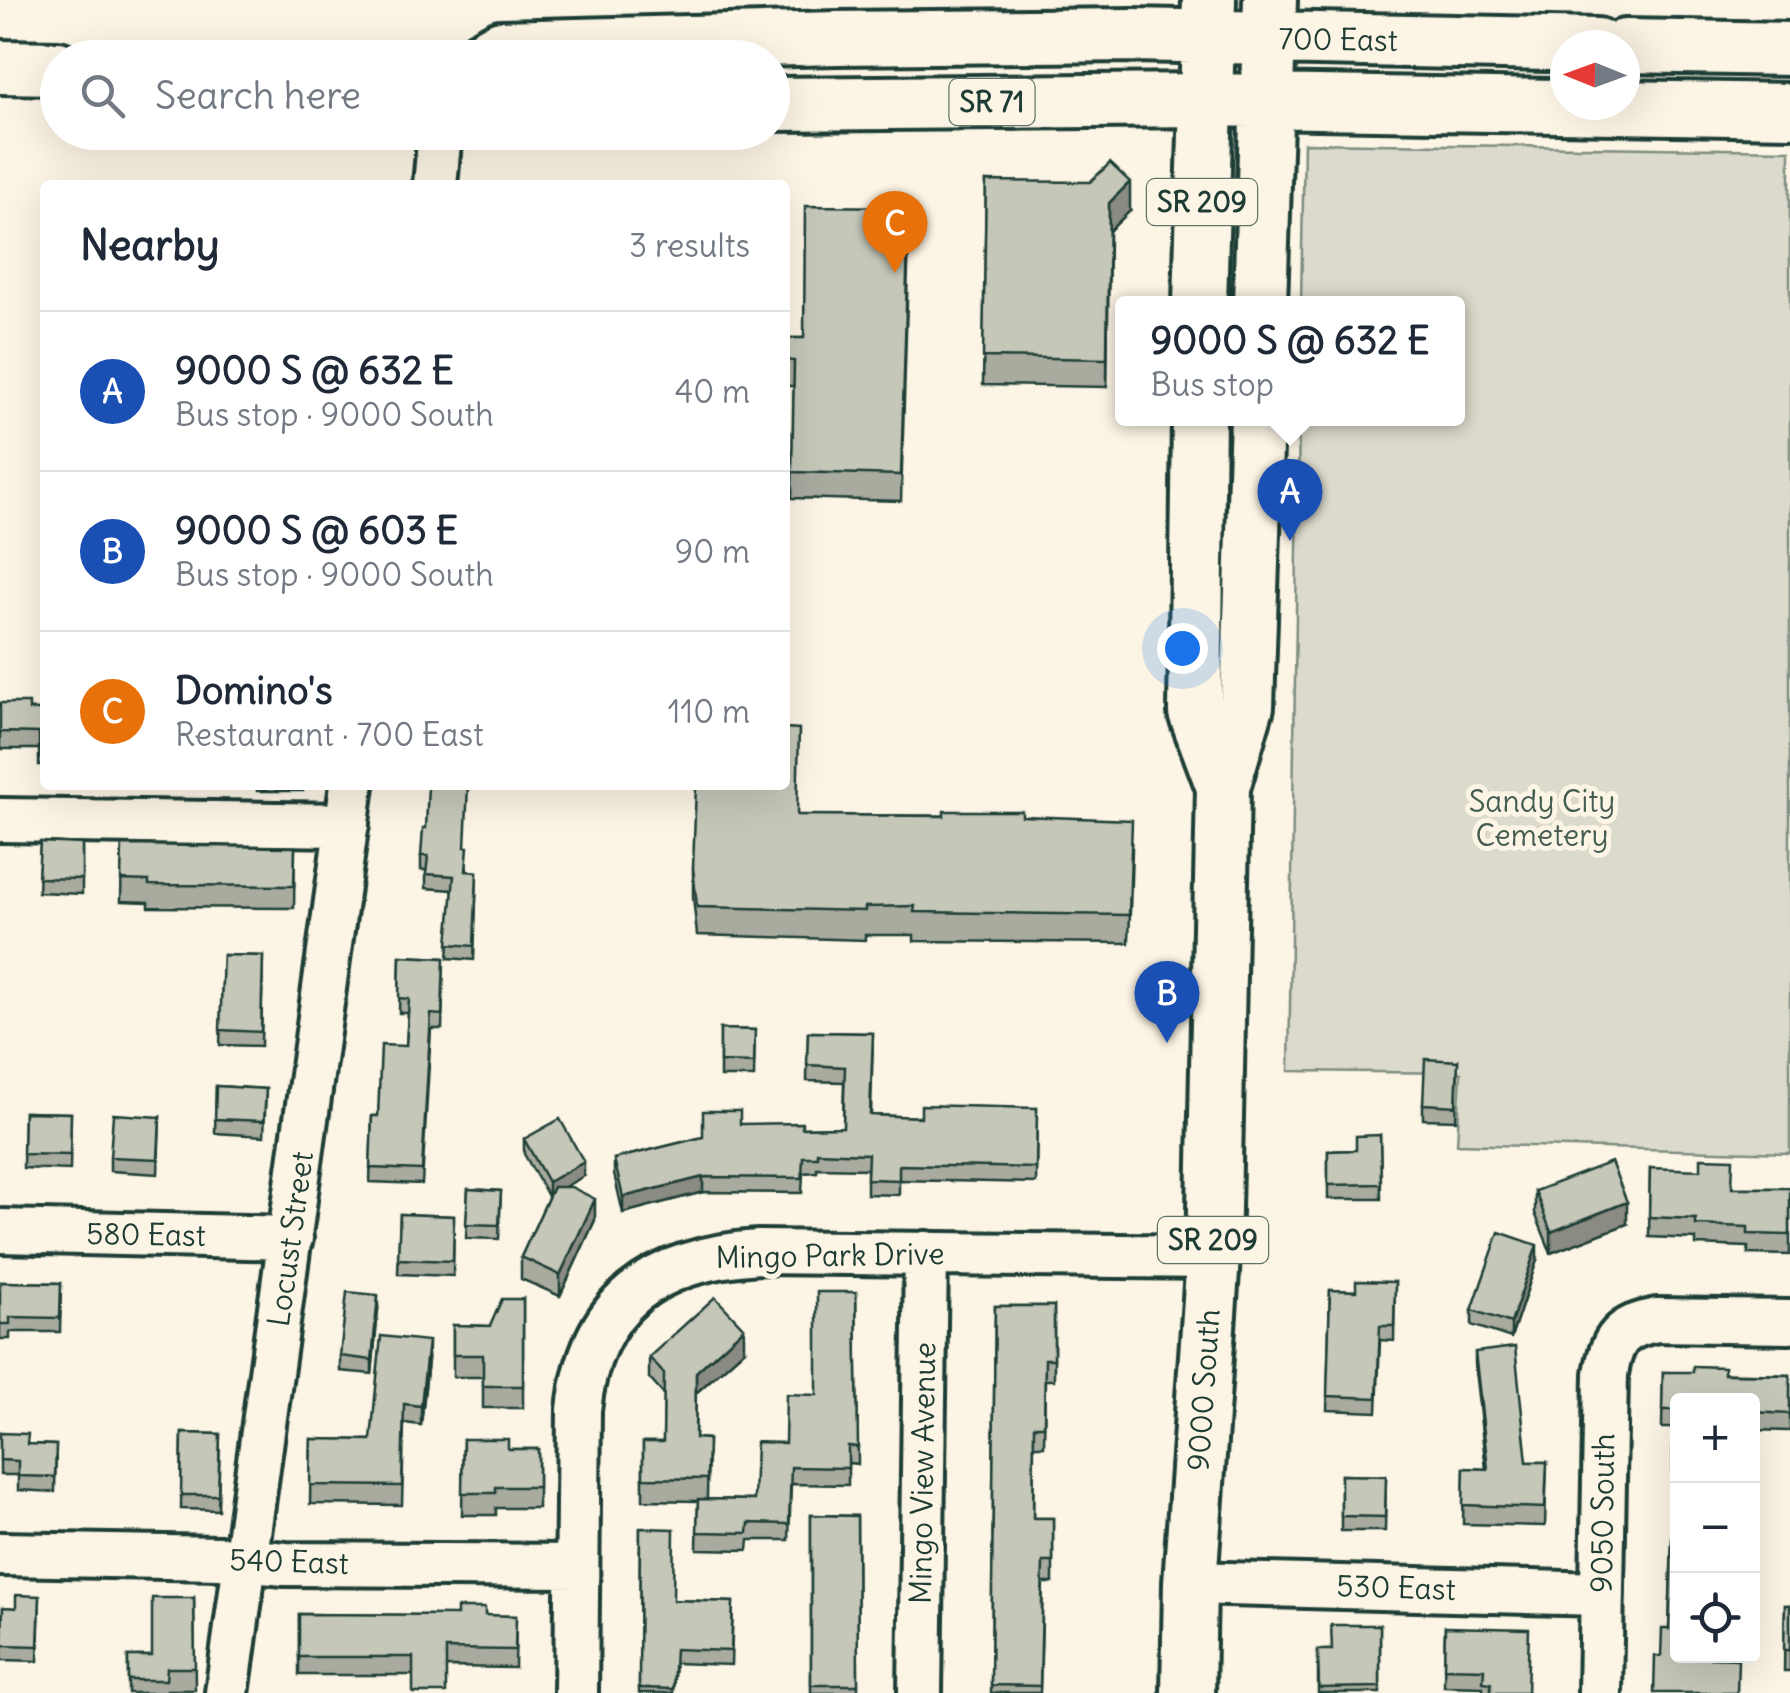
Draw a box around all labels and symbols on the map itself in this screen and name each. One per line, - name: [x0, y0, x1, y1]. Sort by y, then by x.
- street label: 700 East: [1278, 19, 1398, 59]
- north arrow: [1550, 30, 1640, 120]
- road number: SR 71: [950, 79, 1034, 125]
- road number: SR 209: [1147, 179, 1257, 225]
- pin: C: [862, 190, 928, 273]
- pin: A: [1258, 458, 1322, 541]
- your location: [1157, 623, 1208, 674]
- park label: Sandy City Cemetery: [1469, 782, 1615, 854]
- pin: B: [1134, 960, 1200, 1043]
- street label: Locust Street: [259, 1149, 321, 1329]
- street label: 580 East: [86, 1214, 206, 1254]
- road number: SR 209: [1158, 1217, 1268, 1263]
- street label: Mingo Park Drive: [715, 1234, 945, 1276]
- street label: 9000 South: [1178, 1308, 1228, 1472]
- street label: Mingo View Avenue: [901, 1342, 943, 1604]
- street label: 9050 South: [1582, 1433, 1622, 1593]
- street label: 540 East: [229, 1540, 349, 1582]
- street label: 530 East: [1336, 1566, 1456, 1608]

